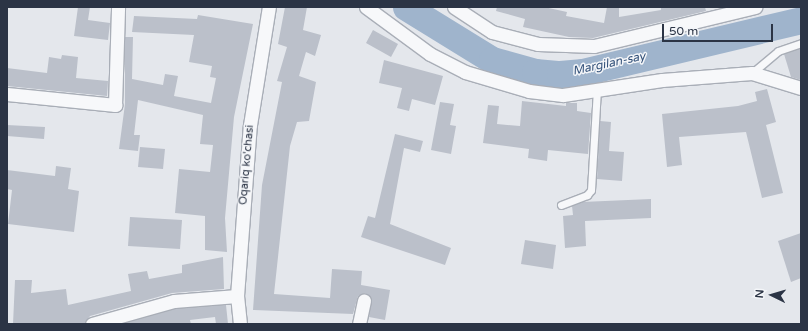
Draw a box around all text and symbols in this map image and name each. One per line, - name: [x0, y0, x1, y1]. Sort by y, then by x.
- scale bar: [664, 16, 775, 42]
- text: 50 m: [669, 24, 698, 38]
- water label: Margilan-say: [571, 49, 647, 79]
- street label: Oqariq ko'chasi: [237, 124, 257, 206]
- north arrow: [752, 275, 792, 315]
- text: N: [753, 289, 766, 299]

